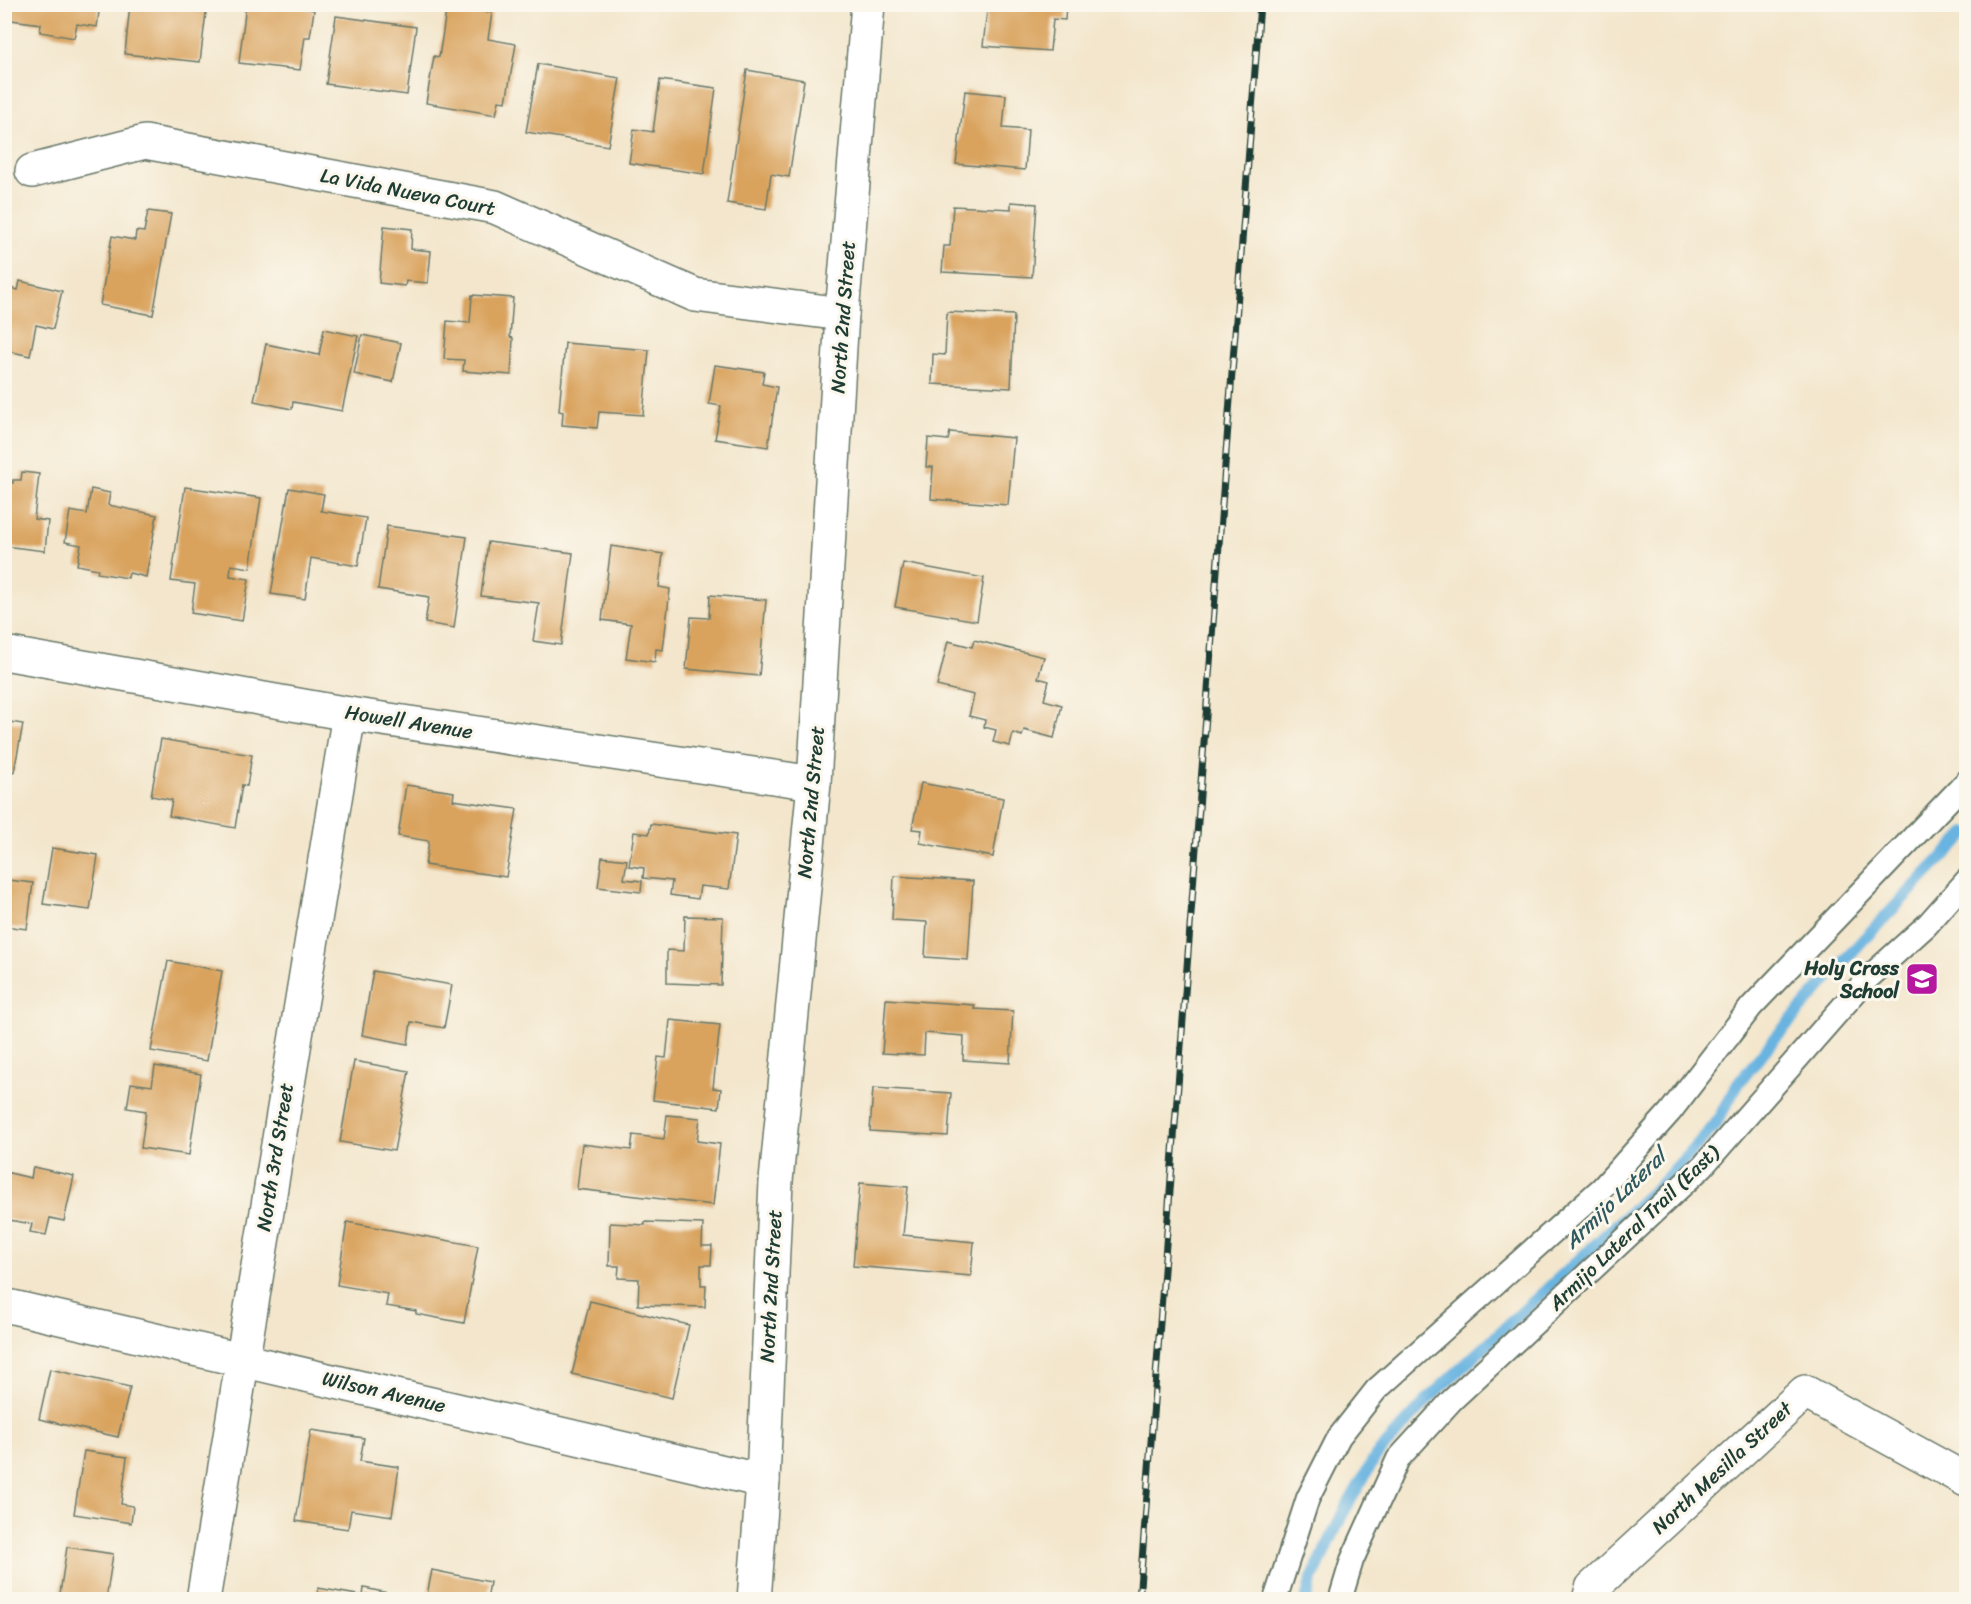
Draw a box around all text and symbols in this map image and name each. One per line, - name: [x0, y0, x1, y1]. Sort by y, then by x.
- street label: La Vida Nueva Court: [318, 158, 499, 226]
- street label: North 2nd Street: [820, 239, 866, 394]
- street label: Howell Avenue: [343, 695, 475, 749]
- street label: North 2nd Street: [787, 724, 835, 880]
- place label: Holy Cross School: [1803, 951, 1900, 1009]
- school or university icon: Holy Cross School: [1904, 961, 1940, 997]
- street label: North 3rd Street: [246, 1080, 304, 1234]
- street label: Armijo Lateral Trail (East): [1539, 1136, 1728, 1320]
- water label: Armijo Lateral: [1554, 1136, 1679, 1259]
- street label: North 2nd Street: [750, 1209, 792, 1363]
- street label: Wilson Avenue: [319, 1361, 449, 1423]
- street label: North Mesilla Street: [1643, 1392, 1801, 1543]

